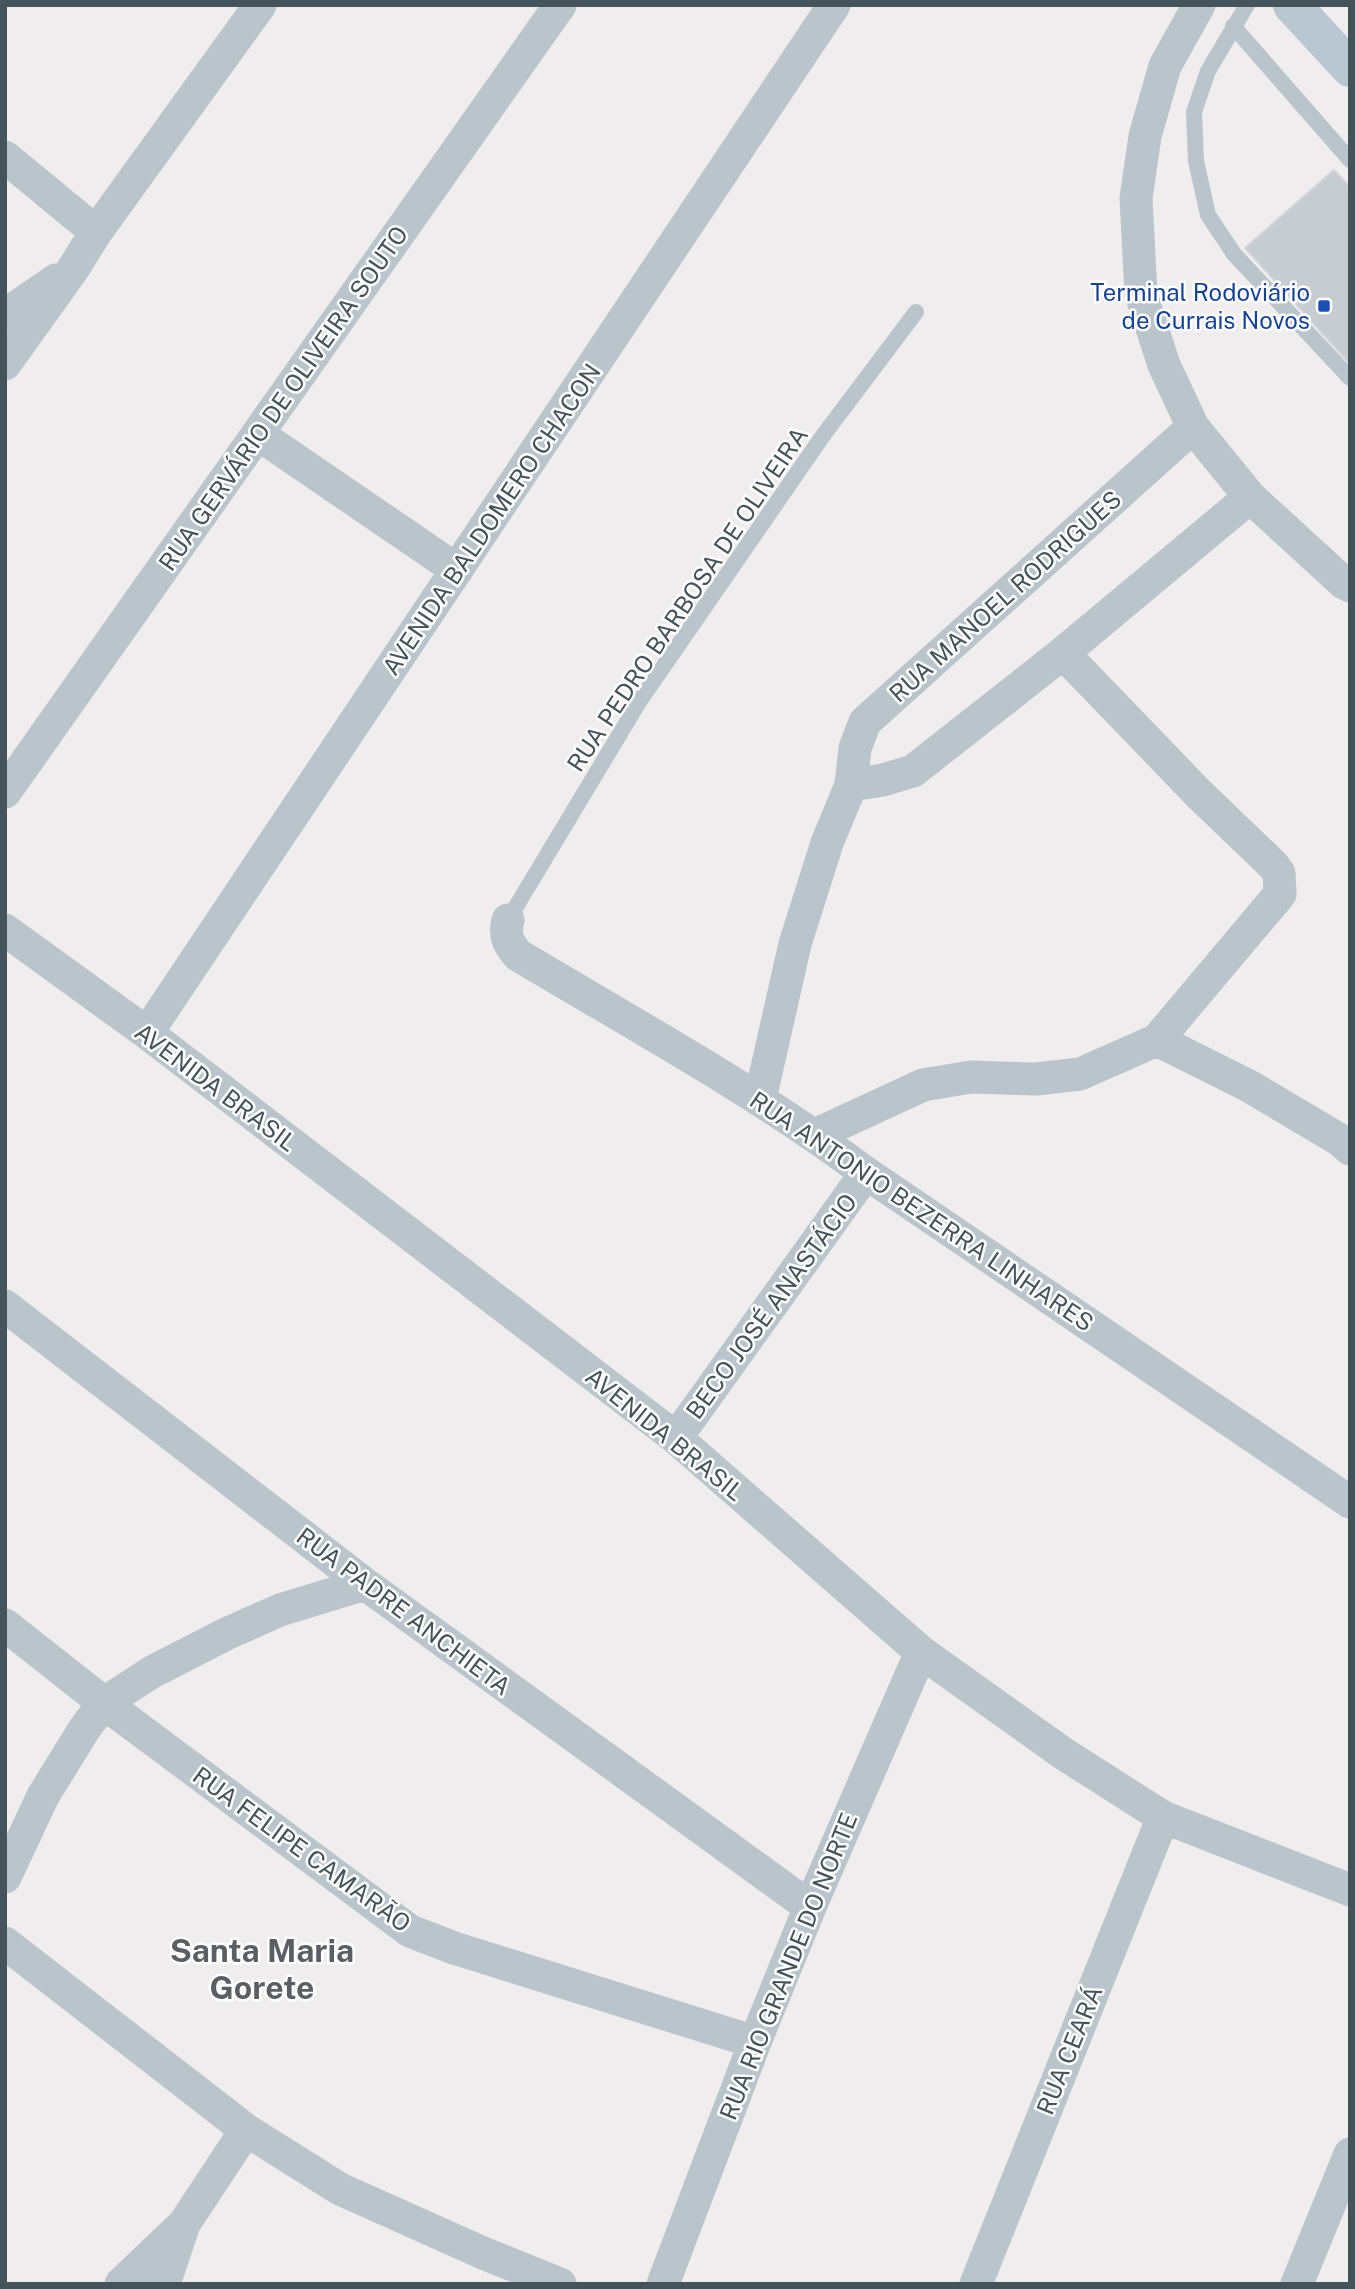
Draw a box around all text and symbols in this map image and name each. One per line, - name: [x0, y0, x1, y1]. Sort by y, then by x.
- street label: RUA GERVÁRIO DE OLIVEIRA SOUTO: [153, 220, 413, 576]
- place label: Terminal Rodoviário de Currais Novos: [1090, 278, 1310, 334]
- marker: Terminal Rodoviário de Currais Novos: [1316, 298, 1332, 314]
- street label: AVENIDA BALDOMERO CHACON: [376, 358, 606, 680]
- street label: RUA PEDRO BARBOSA DE OLIVEIRA: [561, 421, 813, 777]
- street label: RUA MANOEL RODRIGUES: [883, 485, 1127, 707]
- street label: AVENIDA BRASIL: [130, 1017, 302, 1157]
- street label: RUA ANTONIO BEZERRA LINHARES: [745, 1085, 1099, 1337]
- street label: BECO JOSÉ ANASTÁCIO: [680, 1188, 862, 1424]
- street label: AVENIDA BRASIL: [580, 1362, 750, 1506]
- street label: RUA PADRE ANCHIETA: [292, 1521, 516, 1701]
- street label: RUA FELIPE CAMARÃO: [188, 1761, 416, 1937]
- street label: RUA RIO GRANDE DO NORTE: [713, 1808, 863, 2124]
- district label: Santa Maria Gorete: [170, 1932, 354, 2006]
- street label: RUA CEARÁ: [1030, 1982, 1108, 2118]

